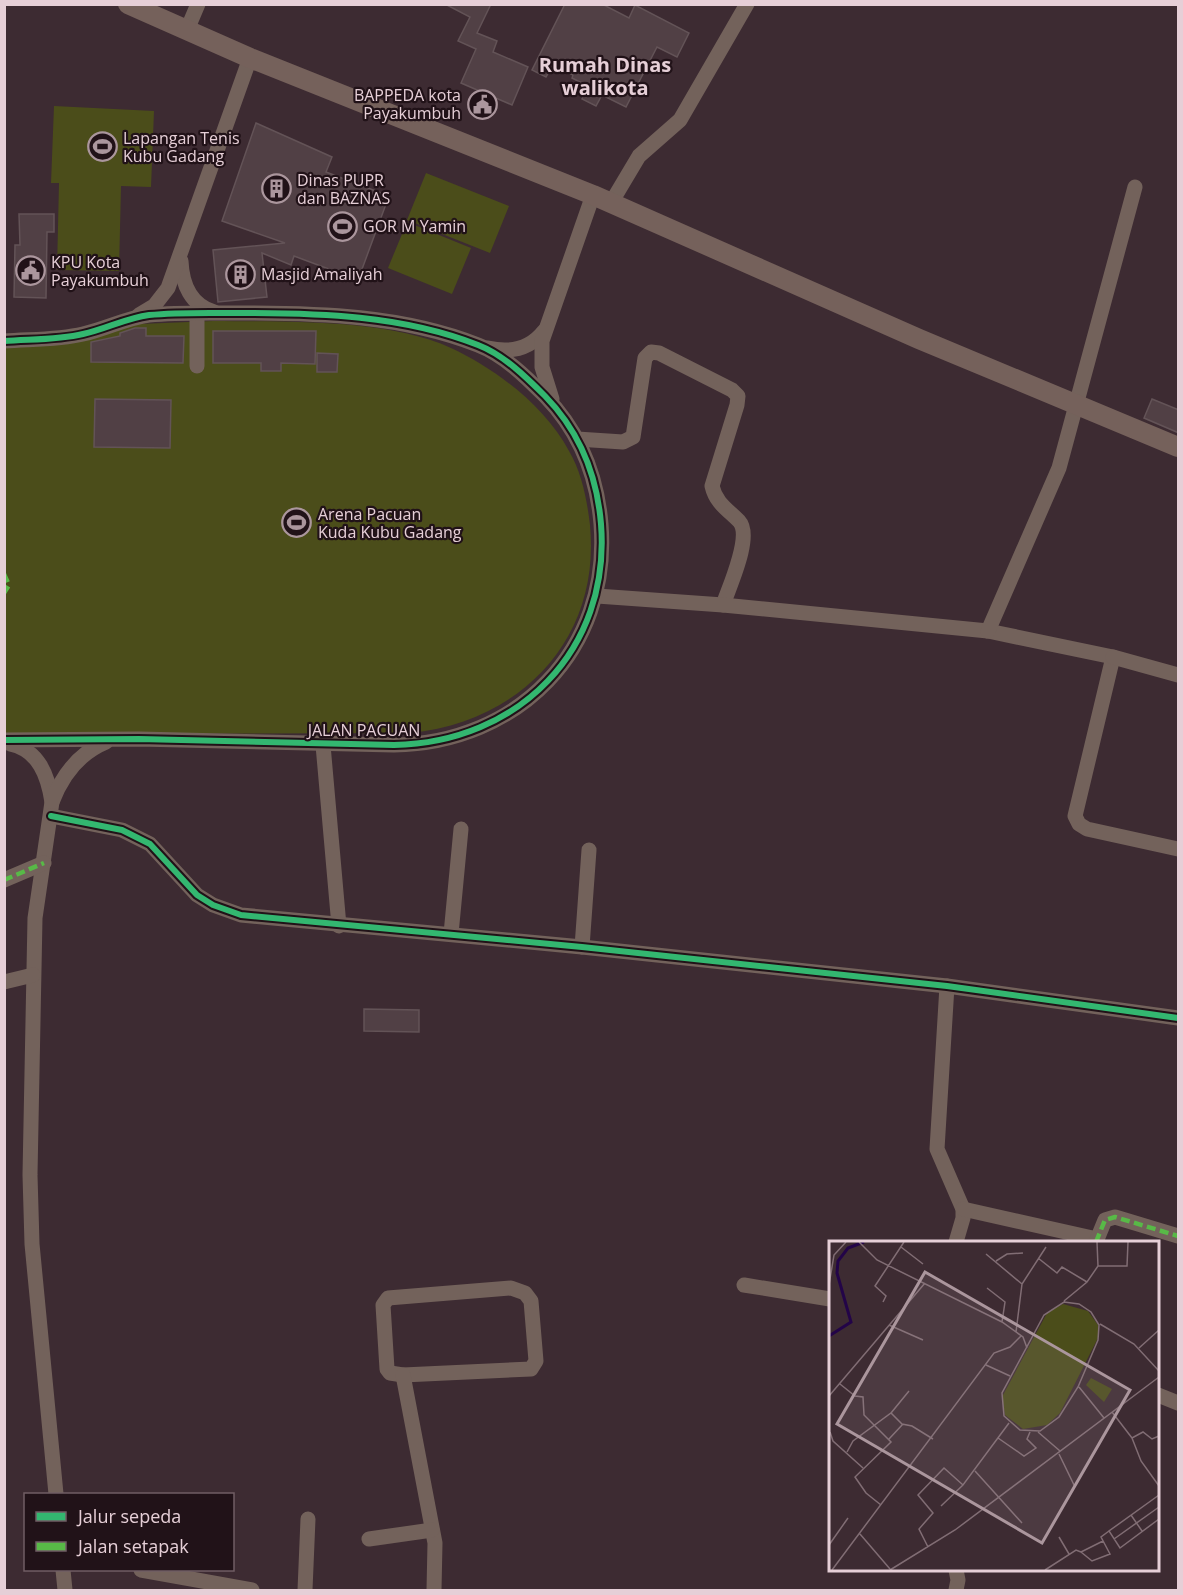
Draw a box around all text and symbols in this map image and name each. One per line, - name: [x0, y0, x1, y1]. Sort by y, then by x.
- district label: Rumah Dinas walikota: [539, 51, 671, 101]
- place label: BAPPEDA kota Payakumbuh: [354, 84, 461, 124]
- public building icon: BAPPEDA kota Payakumbuh: [466, 88, 498, 120]
- place label: Lapangan Tenis Kubu Gadang: [123, 127, 240, 167]
- sports icon: Lapangan Tenis Kubu Gadang: [86, 131, 118, 163]
- place label: Dinas PUPR dan BAZNAS: [297, 169, 390, 209]
- building icon: Dinas PUPR dan BAZNAS: [260, 173, 292, 205]
- sports icon: GOR M Yamin: [326, 210, 358, 242]
- place label: GOR M Yamin: [363, 215, 466, 237]
- place label: KPU Kota Payakumbuh: [51, 251, 149, 291]
- public building icon: KPU Kota Payakumbuh: [14, 255, 46, 287]
- building icon: Masjid Amaliyah: [224, 258, 256, 290]
- place label: Masjid Amaliyah: [261, 263, 383, 285]
- place label: Arena Pacuan Kuda Kubu Gadang: [318, 503, 462, 543]
- sports icon: Arena Pacuan Kuda Kubu Gadang: [281, 507, 313, 539]
- street label: JALAN PACUAN: [306, 719, 420, 741]
- inset map: [829, 1241, 1159, 1571]
- legend: [24, 1493, 234, 1571]
- text: Jalur sepeda: [76, 1504, 181, 1528]
- text: Jalan setapak: [76, 1534, 189, 1558]

